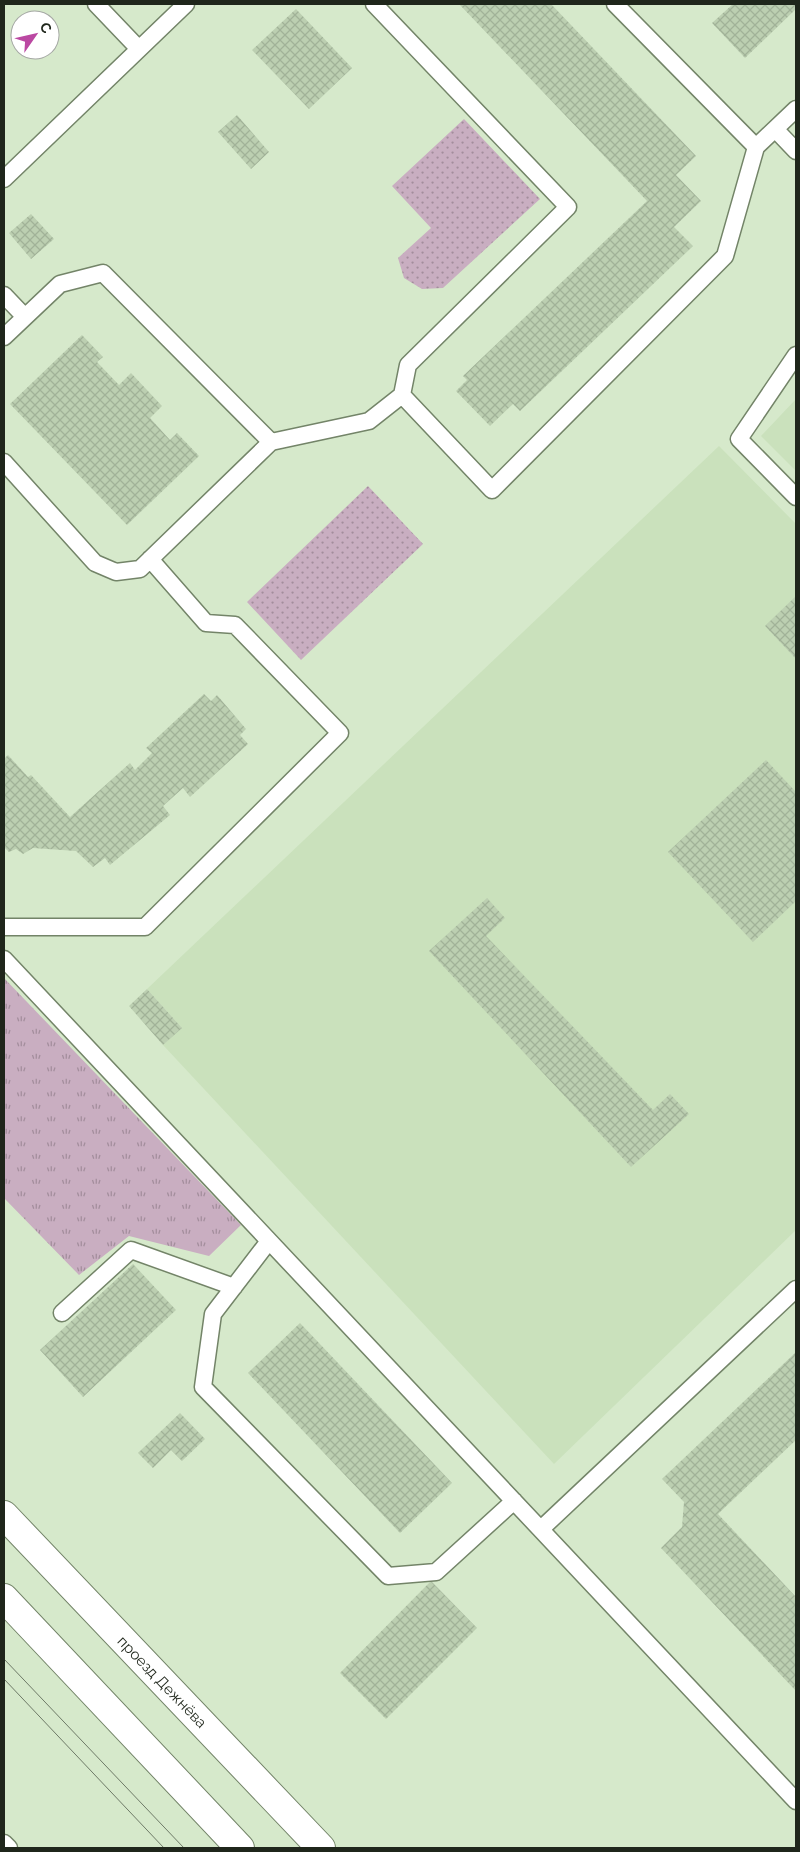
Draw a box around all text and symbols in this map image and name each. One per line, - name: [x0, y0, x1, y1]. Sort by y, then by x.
- north arrow: [10, 10, 60, 60]
- text: С: [36, 19, 55, 37]
- street label: проезд Дежнёва: [114, 1632, 210, 1732]

